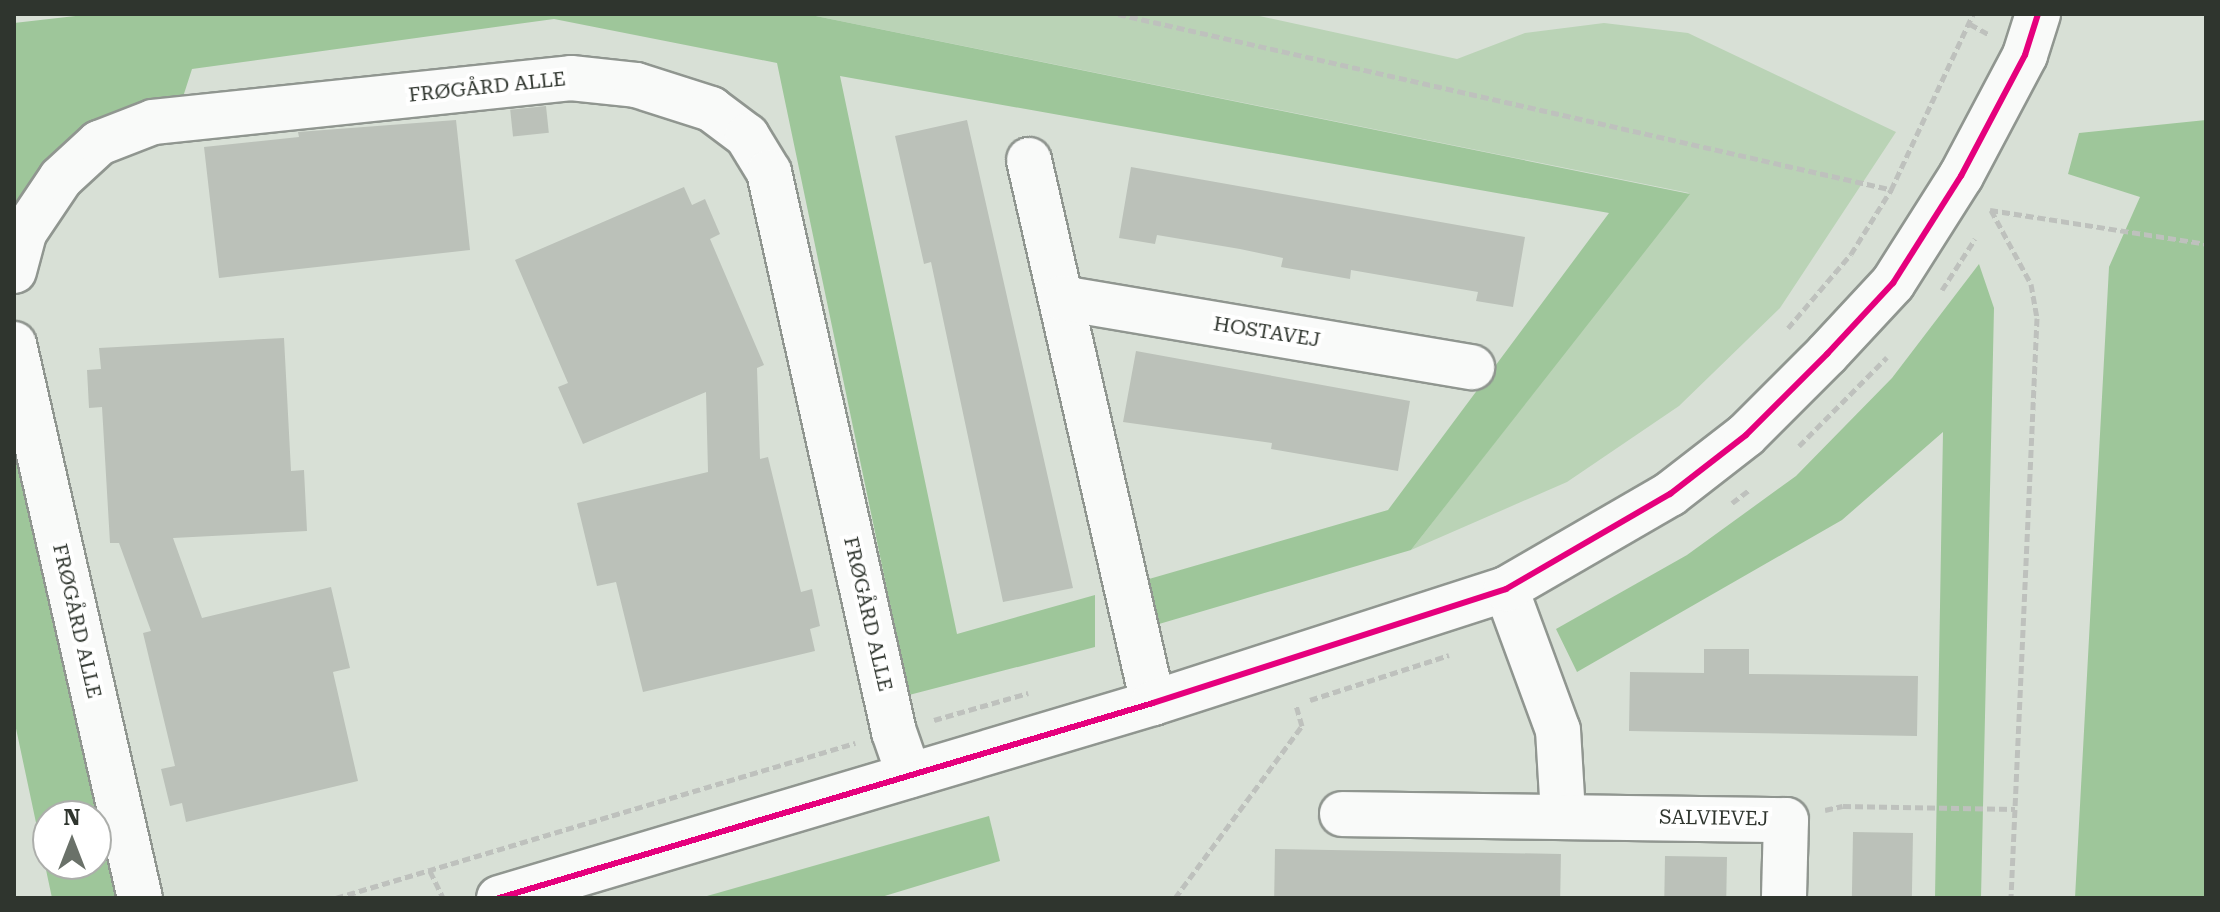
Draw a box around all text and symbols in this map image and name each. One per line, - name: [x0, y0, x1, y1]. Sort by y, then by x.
- street label: FRØGÅRD ALLE: [407, 67, 567, 107]
- street label: HOSTAVEJ: [1212, 312, 1322, 352]
- street label: FRØGÅRD ALLE: [839, 534, 897, 694]
- street label: FRØGÅRD ALLE: [48, 541, 106, 701]
- north arrow: [32, 800, 112, 880]
- text: N: [64, 805, 80, 830]
- street label: SALVIEVEJ: [1659, 805, 1769, 831]

